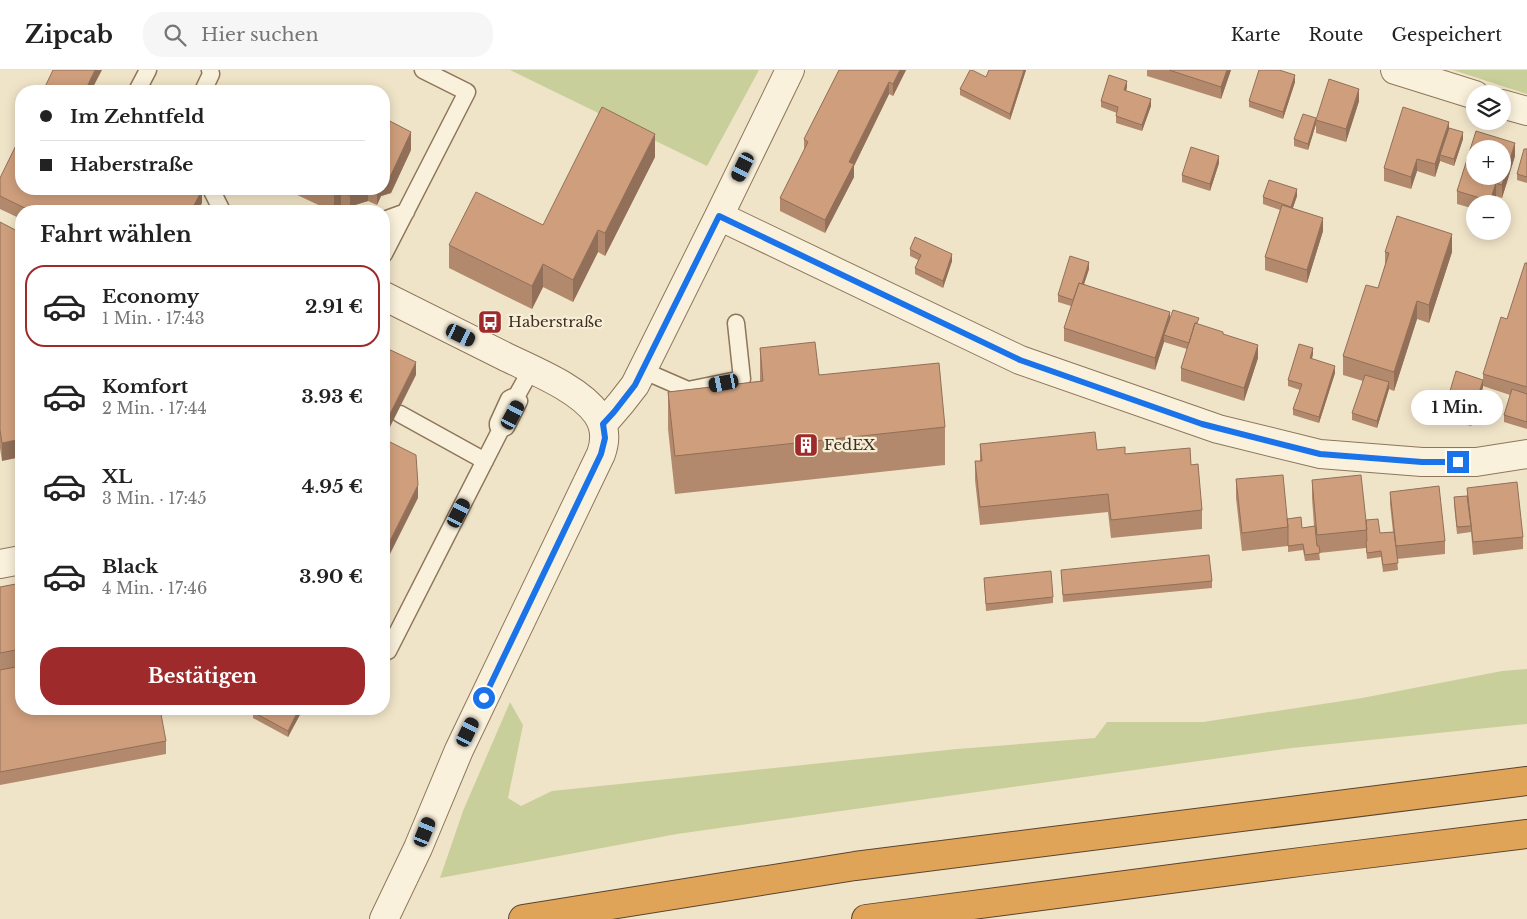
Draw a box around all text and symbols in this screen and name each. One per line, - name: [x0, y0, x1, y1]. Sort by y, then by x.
- search box: [143, 12, 493, 57]
- text: Zipcab: [25, 20, 113, 49]
- icon: search: [161, 21, 189, 49]
- text: Hier suchen: [201, 23, 319, 46]
- text: Karte: [1231, 24, 1280, 46]
- text: Route: [1308, 24, 1363, 46]
- text: Gespeichert: [1391, 24, 1502, 46]
- map controls: [1466, 85, 1511, 240]
- button: layers: [1466, 85, 1511, 130]
- text: Im Zehntfeld: [70, 105, 204, 128]
- button: +: [1466, 140, 1511, 185]
- car: [729, 150, 756, 184]
- text: Haberstraße: [70, 153, 193, 176]
- button: −: [1466, 195, 1511, 240]
- text: Fahrt wählen: [40, 221, 192, 248]
- icon: car: [42, 284, 87, 329]
- text: Economy: [102, 285, 199, 308]
- text: 2.91 €: [305, 295, 363, 318]
- text: 1 Min. · 17:43: [102, 308, 205, 328]
- bus stop icon: Haberstraße: [477, 309, 503, 335]
- place label: Haberstraße: [508, 312, 603, 331]
- car: [444, 322, 477, 348]
- car: [707, 373, 740, 393]
- icon: car: [42, 374, 87, 419]
- text: Komfort: [102, 375, 188, 398]
- text: 3.93 €: [302, 385, 363, 408]
- callout: 1 Min.: [1412, 390, 1504, 424]
- text: 1 Min.: [1431, 397, 1483, 417]
- text: 2 Min. · 17:44: [102, 398, 207, 418]
- car: [499, 398, 526, 432]
- building icon: FedEX: [793, 432, 819, 458]
- place label: FedEX: [824, 435, 876, 454]
- route end: [1447, 451, 1469, 473]
- icon: car: [42, 464, 87, 509]
- text: XL: [102, 465, 132, 488]
- text: 4.95 €: [302, 475, 363, 498]
- text: 3 Min. · 17:45: [102, 488, 207, 508]
- car: [445, 496, 472, 530]
- icon: car: [42, 554, 87, 599]
- text: Black: [102, 555, 158, 578]
- text: 3.90 €: [299, 565, 363, 588]
- text: 4 Min. · 17:46: [102, 578, 207, 598]
- button: Bestätigen: [40, 647, 365, 705]
- route start: [473, 687, 495, 709]
- car: [454, 715, 481, 749]
- car: [412, 815, 437, 849]

